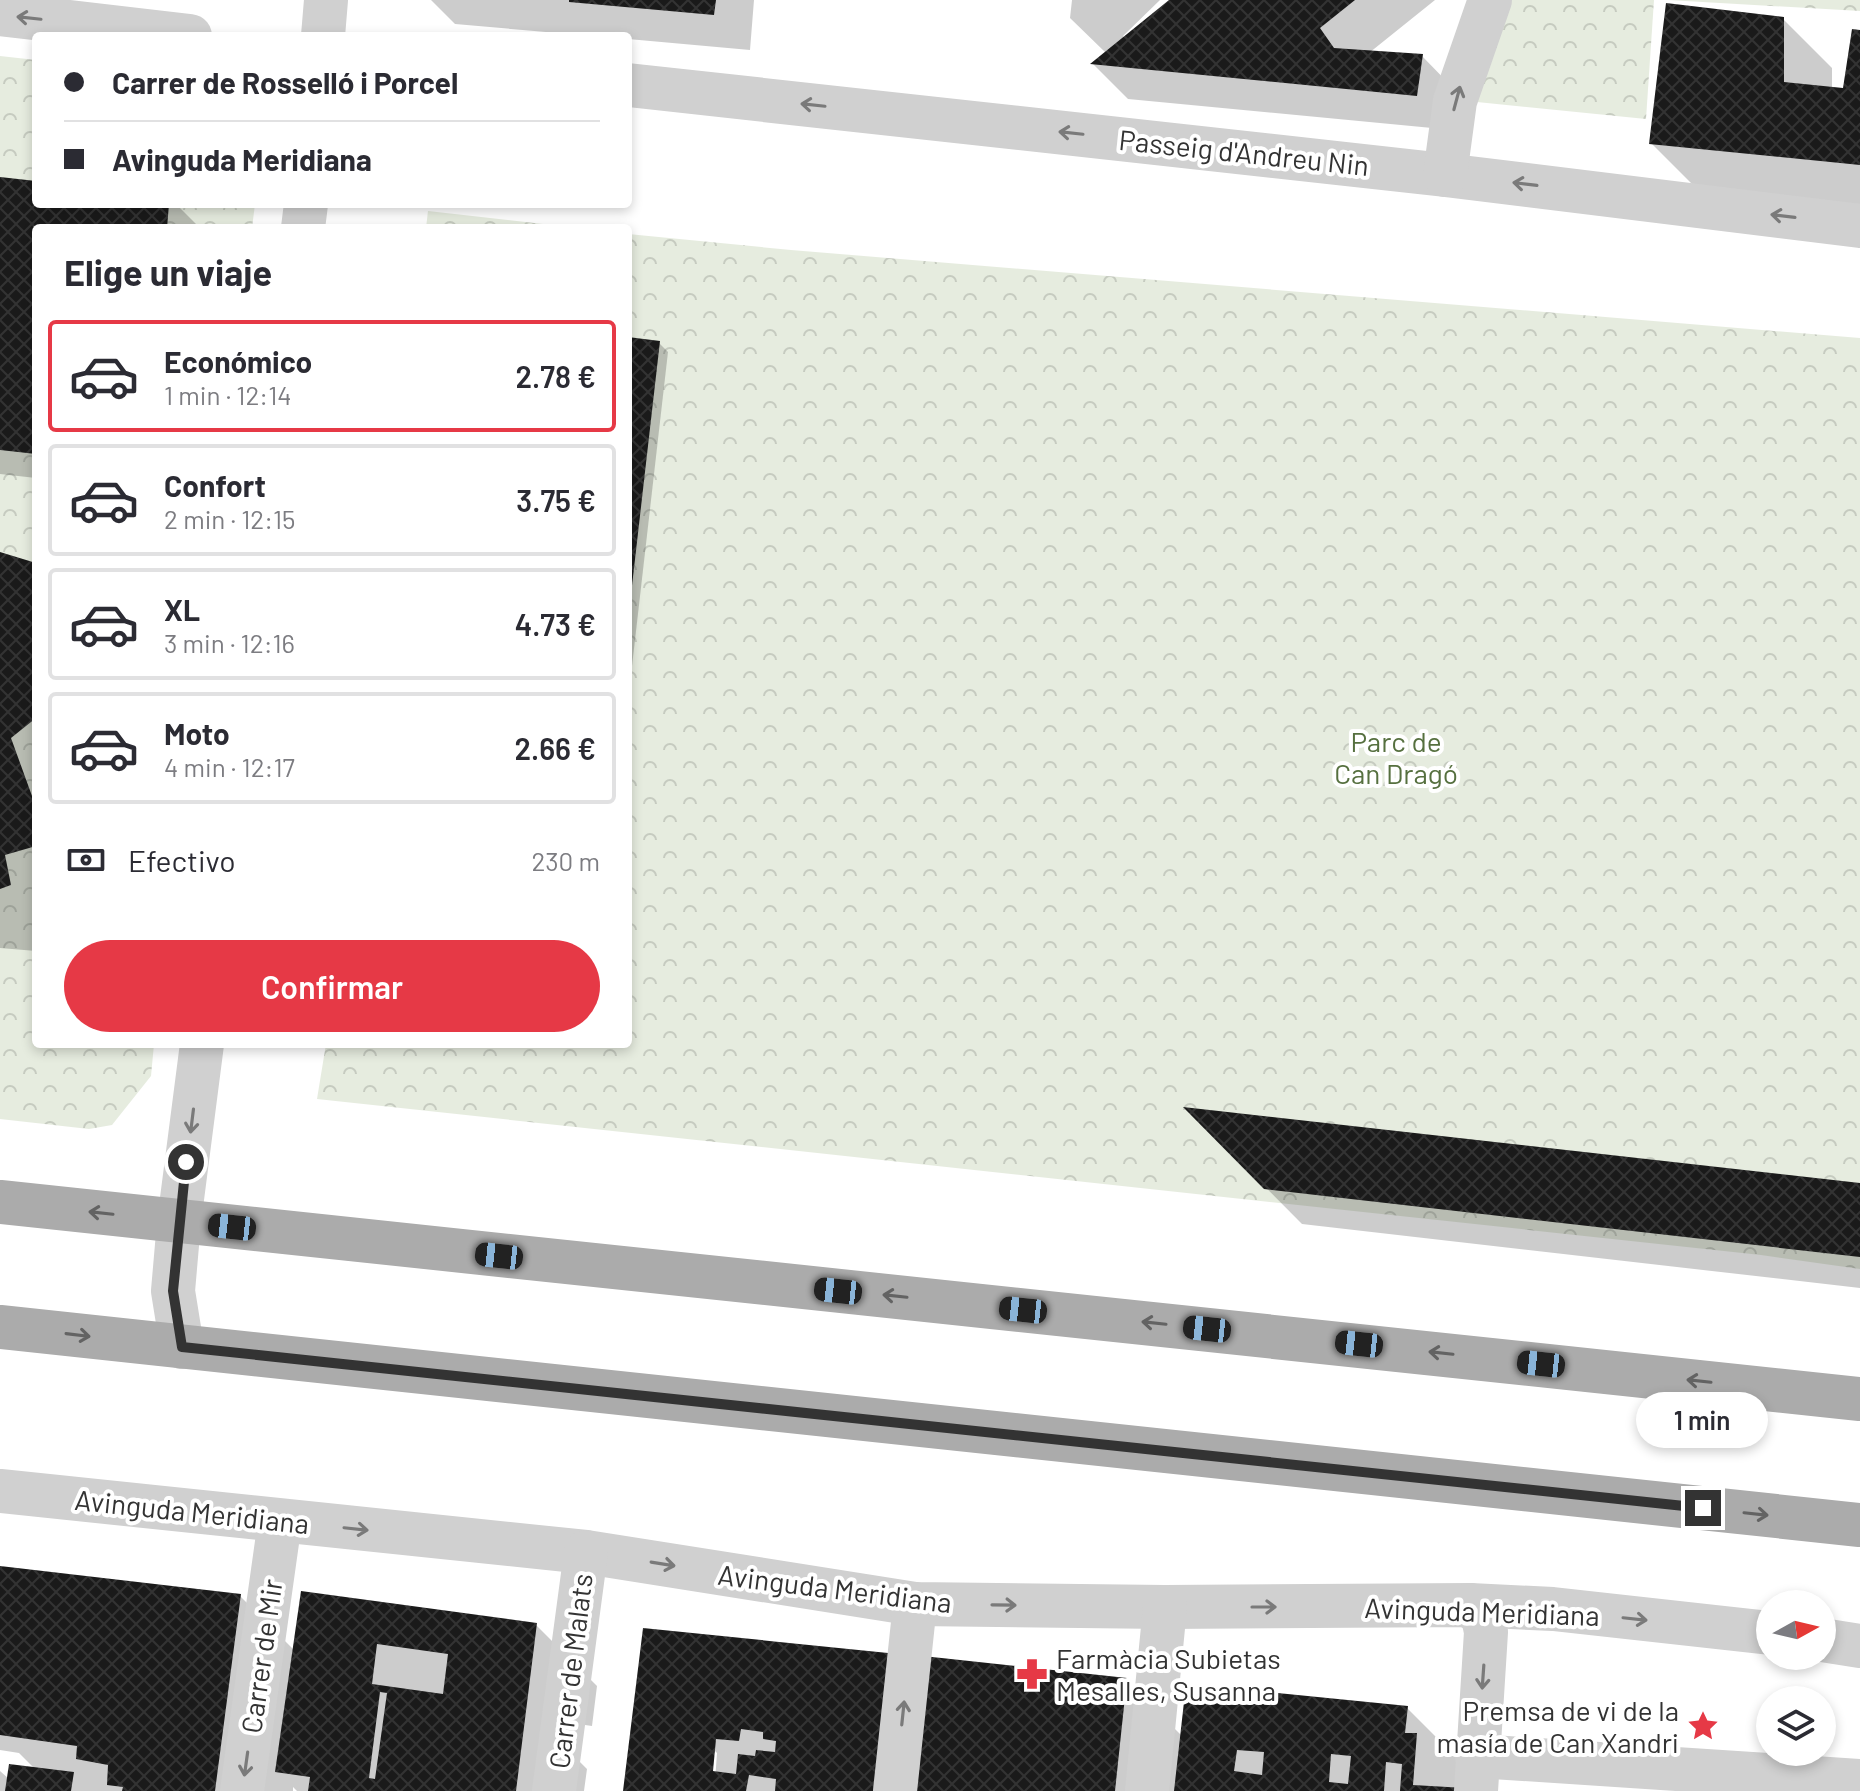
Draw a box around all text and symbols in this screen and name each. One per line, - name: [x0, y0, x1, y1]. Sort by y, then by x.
- one-way arrow: [16, 10, 43, 25]
- text: Carrer de Rosselló i Porcel: [112, 64, 458, 100]
- one-way arrow: [1450, 85, 1465, 111]
- one-way arrow: [800, 98, 827, 113]
- street label: Passeig d'Andreu Nin: [1117, 122, 1371, 182]
- one-way arrow: [1058, 126, 1085, 141]
- text: Avinguda Meridiana: [112, 141, 372, 177]
- one-way arrow: [1512, 177, 1538, 192]
- one-way arrow: [1770, 208, 1796, 223]
- text: Elige un viaje: [64, 250, 272, 293]
- icon: car: [68, 340, 140, 412]
- text: Económico: [164, 343, 312, 379]
- text: 2.78 €: [516, 358, 596, 394]
- text: 1 min · 12:14: [164, 379, 292, 410]
- icon: car: [68, 464, 140, 536]
- text: Confort: [164, 467, 266, 503]
- text: 3.75 €: [516, 482, 596, 518]
- text: 2 min · 12:15: [164, 503, 295, 534]
- icon: car: [68, 588, 140, 660]
- text: XL: [164, 591, 200, 627]
- text: 4.73 €: [515, 606, 596, 642]
- text: 3 min · 12:16: [164, 627, 295, 658]
- icon: car: [68, 712, 140, 784]
- text: Moto: [164, 715, 230, 751]
- park label: Parc de Can Dragó: [1334, 724, 1458, 790]
- text: 2.66 €: [514, 730, 596, 766]
- text: 4 min · 12:17: [164, 751, 295, 782]
- icon: cash: [64, 838, 108, 882]
- text: Efectivo: [128, 842, 236, 878]
- text: 230 m: [531, 845, 600, 876]
- button: Confirmar: [64, 940, 600, 1032]
- one-way arrow: [184, 1108, 199, 1133]
- route start: [168, 1144, 204, 1180]
- one-way arrow: [88, 1206, 115, 1221]
- car: [207, 1213, 257, 1241]
- car: [474, 1242, 524, 1270]
- car: [813, 1277, 863, 1305]
- one-way arrow: [883, 1289, 909, 1304]
- car: [998, 1296, 1048, 1324]
- car: [1182, 1315, 1232, 1343]
- one-way arrow: [1141, 1316, 1168, 1331]
- one-way arrow: [64, 1328, 90, 1343]
- car: [1334, 1330, 1384, 1358]
- one-way arrow: [1428, 1345, 1454, 1360]
- car: [1516, 1350, 1566, 1378]
- one-way arrow: [1686, 1373, 1713, 1388]
- callout: 1 min: [1637, 1392, 1769, 1448]
- text: 1 min: [1674, 1404, 1730, 1435]
- street label: Avinguda Meridiana: [73, 1482, 311, 1540]
- route end: [1685, 1490, 1721, 1526]
- one-way arrow: [1742, 1506, 1769, 1521]
- one-way arrow: [342, 1521, 369, 1536]
- one-way arrow: [650, 1557, 675, 1572]
- street label: Avinguda Meridiana: [716, 1557, 954, 1619]
- street label: Carrer de Malats: [541, 1571, 599, 1771]
- street label: Carrer de Mir: [233, 1577, 289, 1735]
- street label: Avinguda Meridiana: [1364, 1590, 1600, 1632]
- north arrow: [1756, 1590, 1836, 1670]
- map controls: [1756, 1590, 1836, 1766]
- one-way arrow: [990, 1597, 1017, 1613]
- one-way arrow: [1250, 1599, 1277, 1615]
- one-way arrow: [1621, 1611, 1648, 1626]
- place label: Farmàcia Subietas Mesalles, Susanna: [1056, 1641, 1281, 1707]
- pharmacy icon: Farmàcia Subietas Mesalles, Susanna: [1015, 1657, 1049, 1691]
- one-way arrow: [1475, 1663, 1490, 1690]
- button: layers: [1756, 1686, 1836, 1766]
- place label: Premsa de vi de la masía de Can Xandri: [1437, 1693, 1679, 1759]
- one-way arrow: [896, 1701, 911, 1727]
- place icon: Premsa de vi de la masía de Can Xandri: [1686, 1709, 1720, 1743]
- one-way arrow: [238, 1751, 253, 1777]

